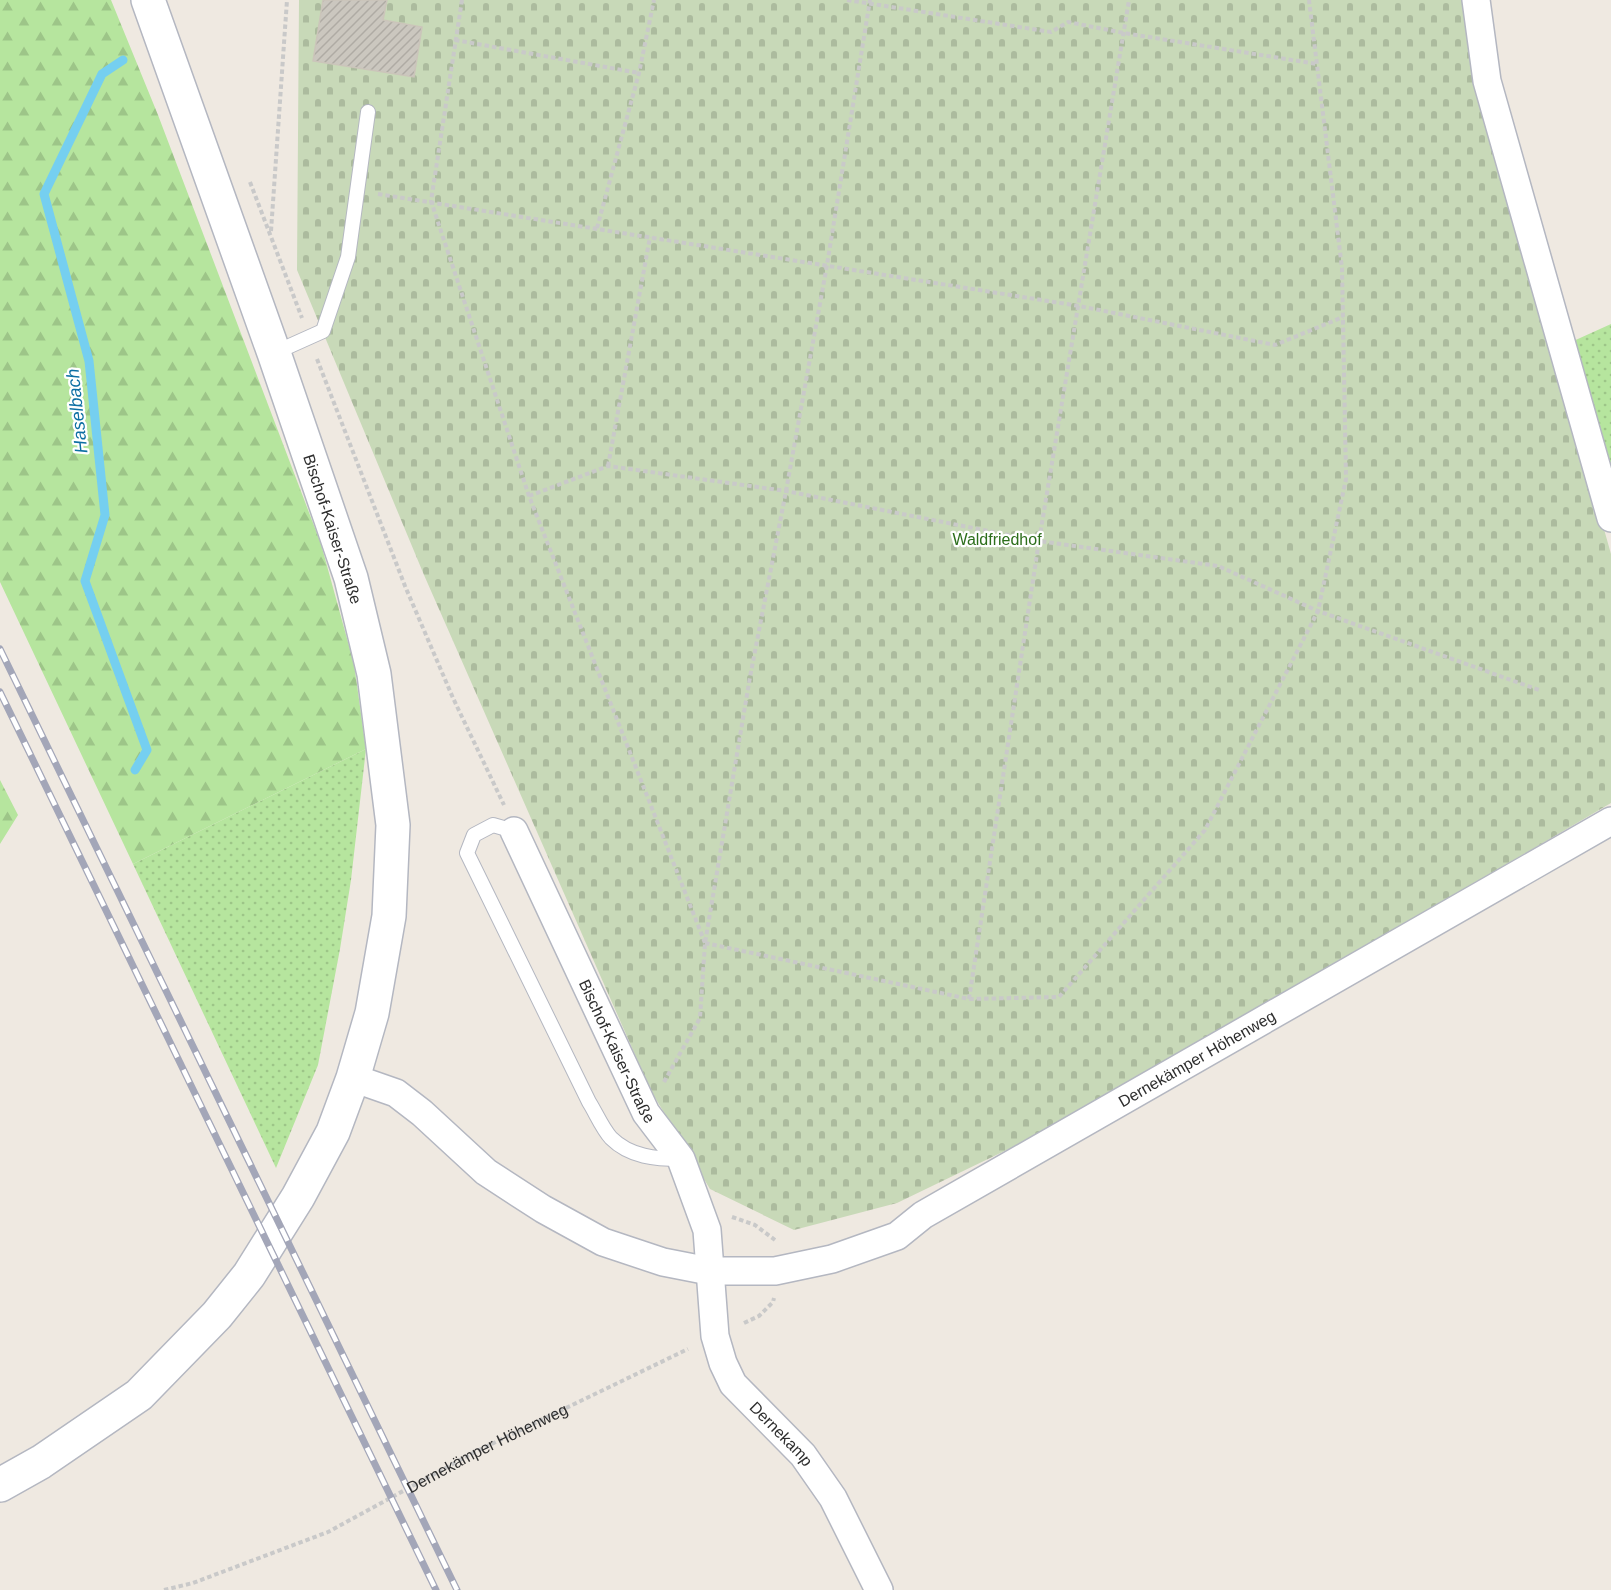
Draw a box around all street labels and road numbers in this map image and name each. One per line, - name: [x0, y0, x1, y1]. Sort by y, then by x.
- street label: Bischof-Kaiser-Straße: [300, 452, 365, 606]
- street label: Bischof-Kaiser-Straße: [576, 977, 658, 1126]
- street label: Dernekämper Höhenweg: [1116, 1007, 1278, 1110]
- street label: Dernekamp: [746, 1398, 816, 1469]
- street label: Dernekämper Höhenweg: [404, 1401, 570, 1496]

